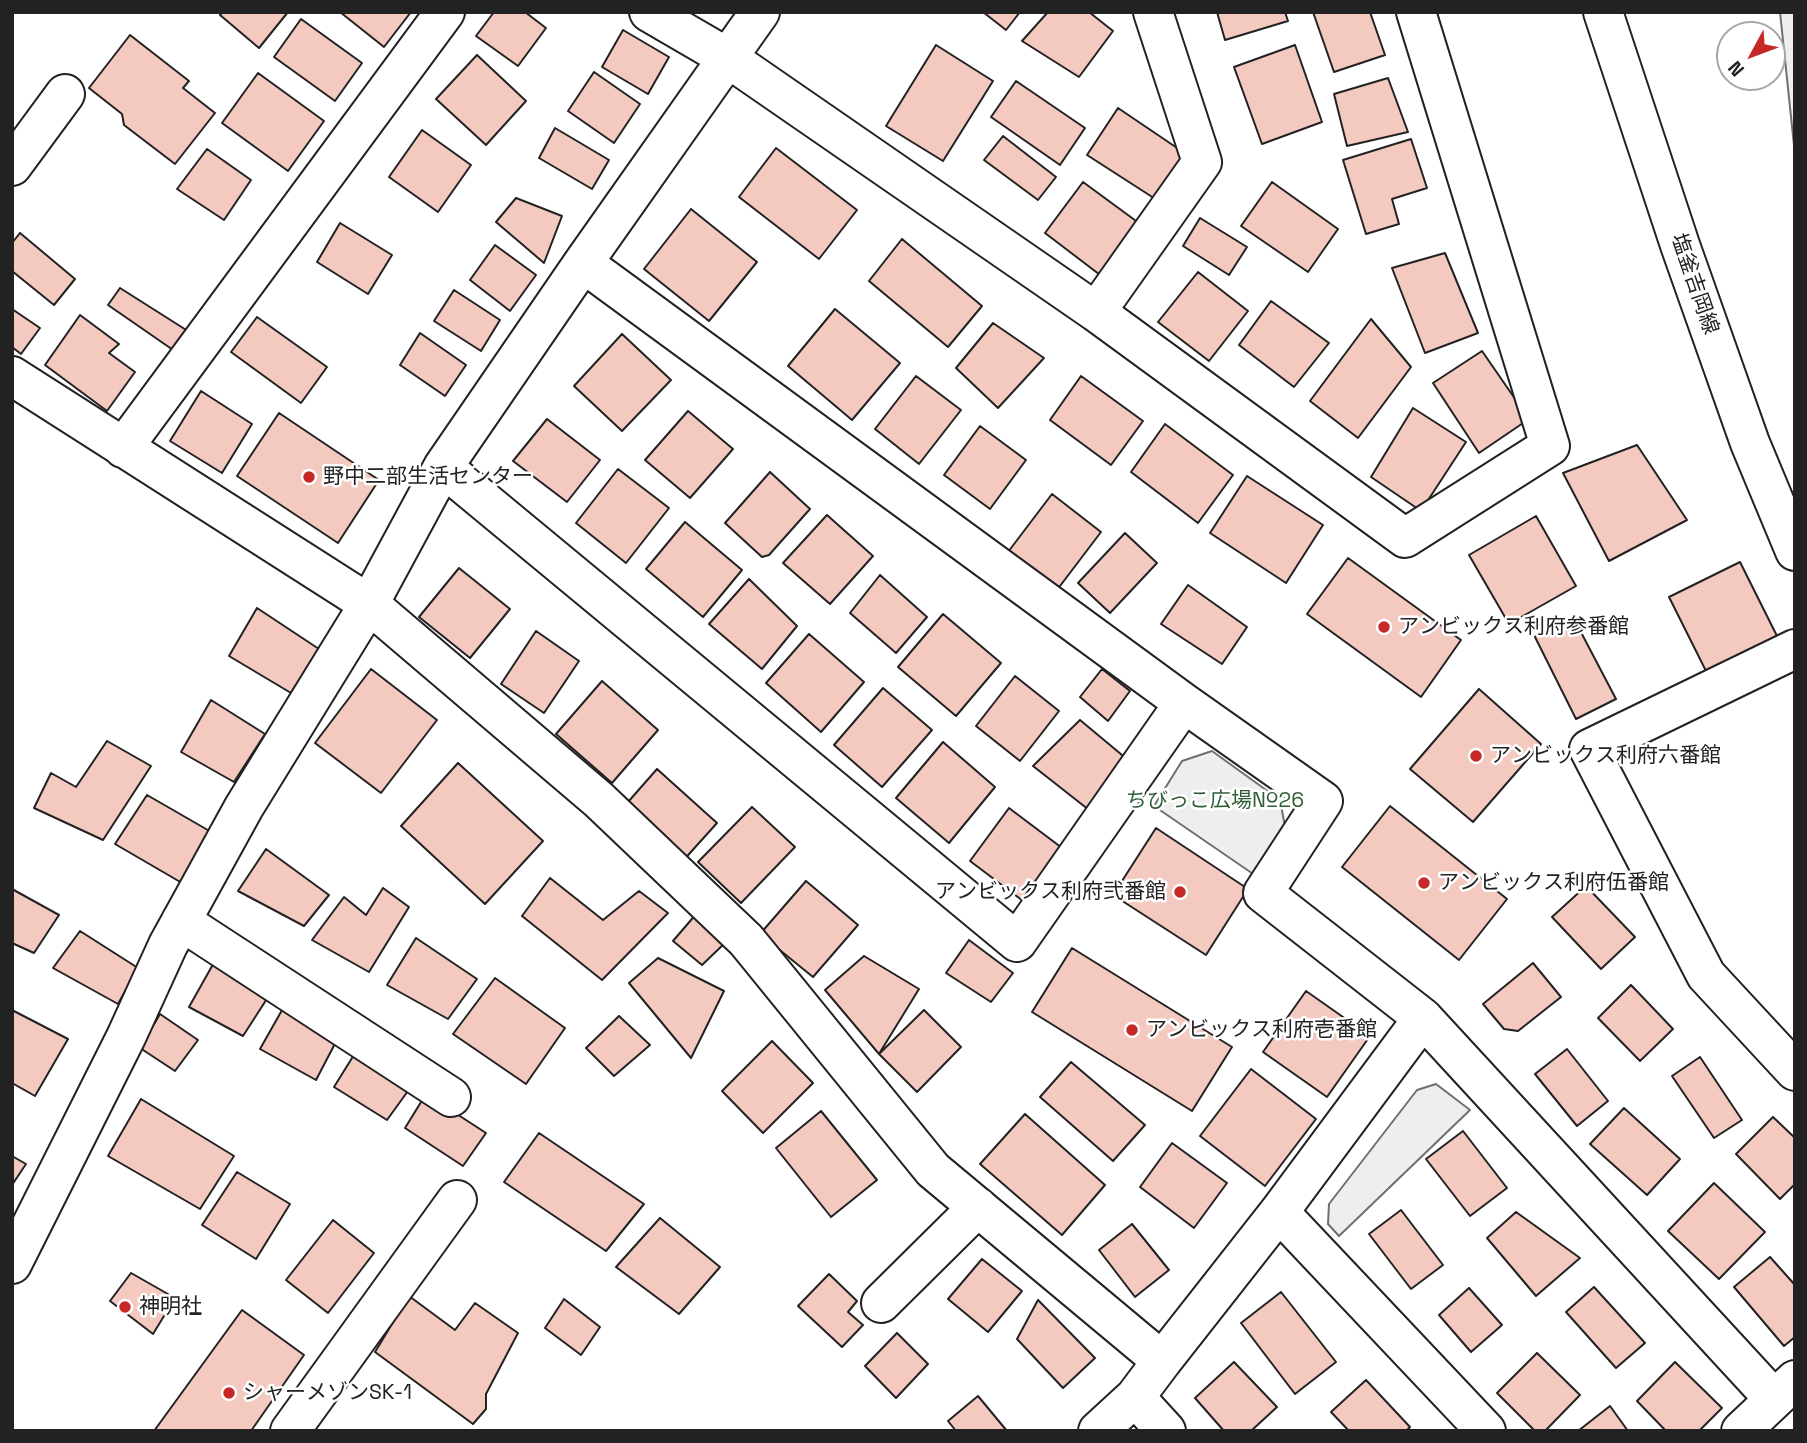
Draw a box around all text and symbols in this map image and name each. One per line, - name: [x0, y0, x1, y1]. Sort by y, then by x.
- north arrow: [1716, 21, 1786, 91]
- text: N: [1723, 56, 1750, 82]
- street label: 塩釜吉岡線: [1665, 230, 1723, 338]
- place label: 野中二部生活センター: [323, 464, 533, 490]
- marker: 野中二部生活センター: [301, 469, 317, 485]
- place label: アンビックス利府参番館: [1398, 614, 1629, 640]
- marker: アンビックス利府参番館: [1376, 619, 1392, 635]
- place label: アンビックス利府六番館: [1490, 743, 1721, 769]
- marker: アンビックス利府六番館: [1468, 748, 1484, 764]
- park label: ちびっこ広場№26: [1126, 788, 1304, 814]
- place label: アンビックス利府伍番館: [1438, 870, 1669, 896]
- marker: アンビックス利府伍番館: [1416, 875, 1432, 891]
- place label: アンビックス利府弐番館: [935, 879, 1166, 905]
- marker: アンビックス利府弐番館: [1172, 884, 1188, 900]
- place label: アンビックス利府壱番館: [1146, 1017, 1377, 1043]
- marker: アンビックス利府壱番館: [1124, 1022, 1140, 1038]
- place label: 神明社: [139, 1294, 202, 1320]
- marker: 神明社: [117, 1299, 133, 1315]
- place label: シャーメゾンSK-1: [243, 1380, 412, 1406]
- marker: シャーメゾンSK-1: [221, 1385, 237, 1401]

